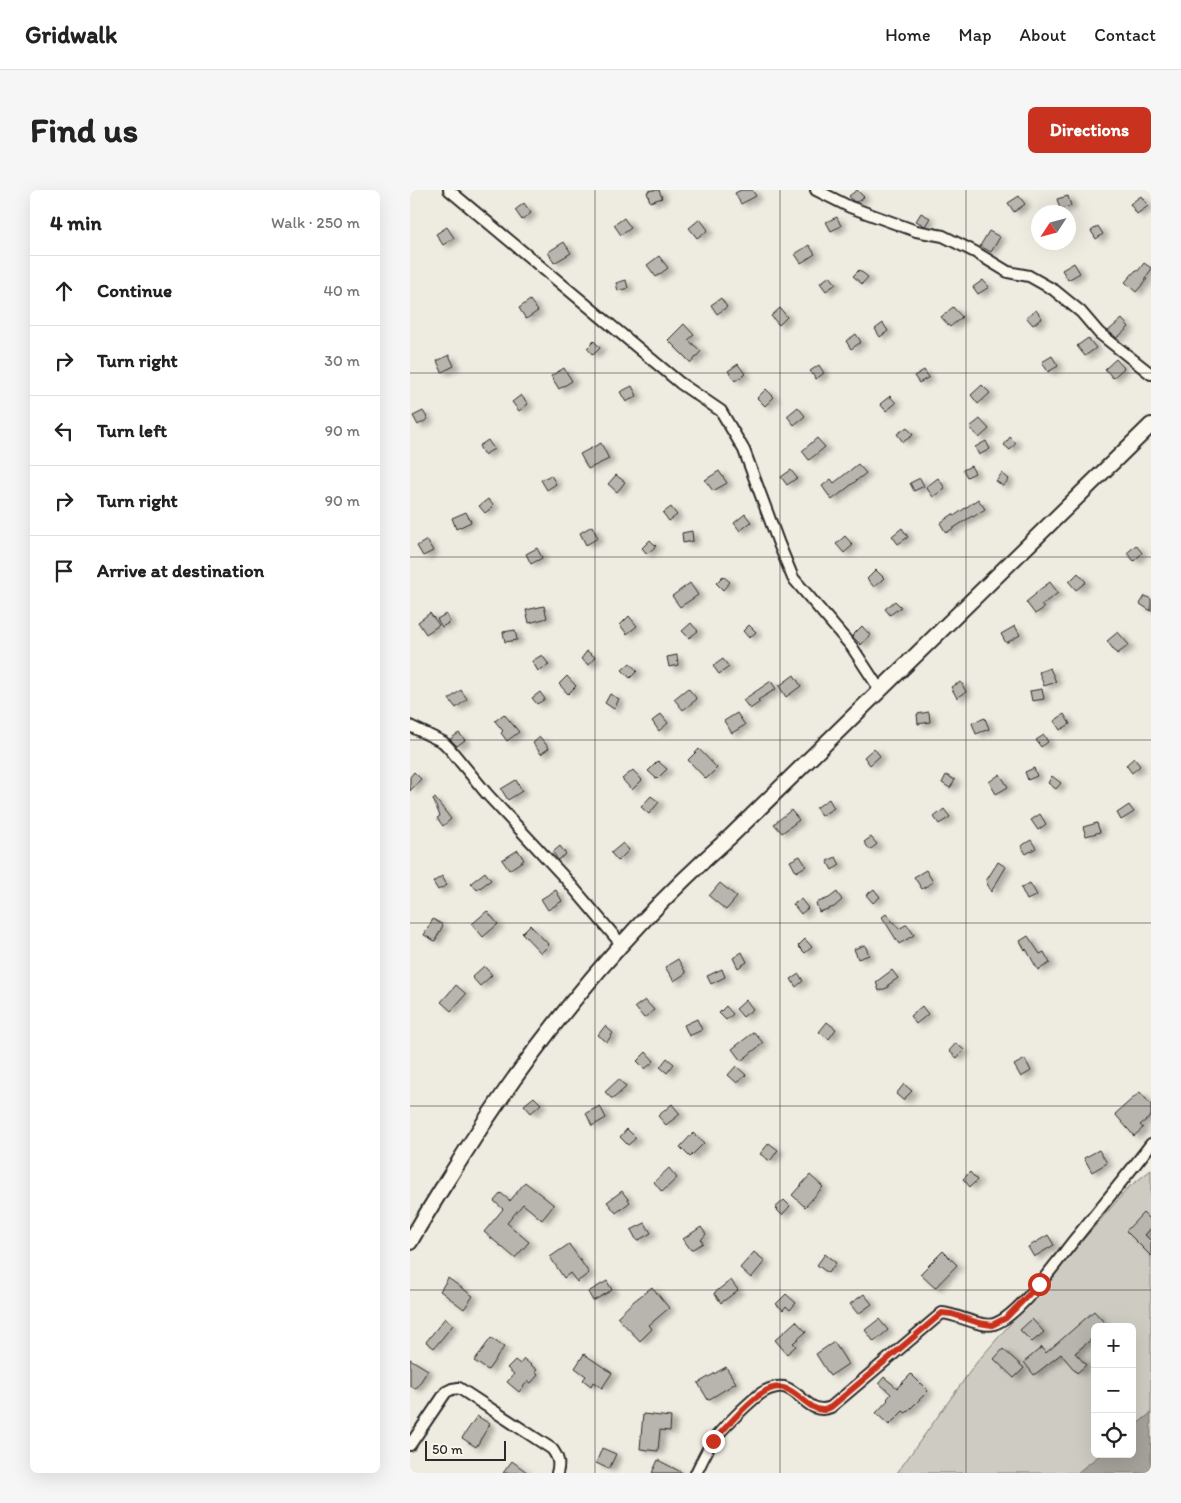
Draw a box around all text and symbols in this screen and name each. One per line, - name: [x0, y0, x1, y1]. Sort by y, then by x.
- text: Gridwalk: [25, 20, 117, 49]
- text: Home: [885, 24, 931, 46]
- text: Map: [959, 24, 992, 46]
- text: About: [1020, 24, 1066, 46]
- text: Contact: [1094, 24, 1156, 46]
- button: Directions: [1028, 107, 1151, 153]
- text: Find us: [30, 109, 138, 151]
- north arrow: [1031, 205, 1076, 250]
- text: 4 min: [50, 210, 102, 235]
- text: Walk · 250 m: [271, 213, 360, 232]
- icon: ahead: [50, 277, 78, 305]
- text: Continue: [97, 279, 172, 302]
- text: 40 m: [323, 281, 360, 300]
- icon: right: [50, 347, 78, 375]
- text: Turn right: [97, 349, 178, 372]
- text: 30 m: [324, 351, 360, 370]
- icon: left: [50, 417, 78, 445]
- text: Turn left: [97, 419, 167, 442]
- text: 90 m: [325, 421, 360, 440]
- icon: right: [50, 487, 78, 515]
- text: Turn right: [97, 489, 178, 512]
- text: 90 m: [325, 491, 360, 510]
- icon: arrive: [50, 557, 78, 585]
- text: Arrive at destination: [97, 559, 264, 582]
- route start: [1028, 1273, 1051, 1296]
- map controls: [1091, 1323, 1136, 1458]
- button: +: [1091, 1323, 1136, 1368]
- button: −: [1091, 1368, 1136, 1413]
- button: locate: [1091, 1413, 1136, 1458]
- route end: [702, 1430, 725, 1453]
- scale bar: [425, 1438, 506, 1461]
- text: 50 m: [432, 1441, 463, 1458]

